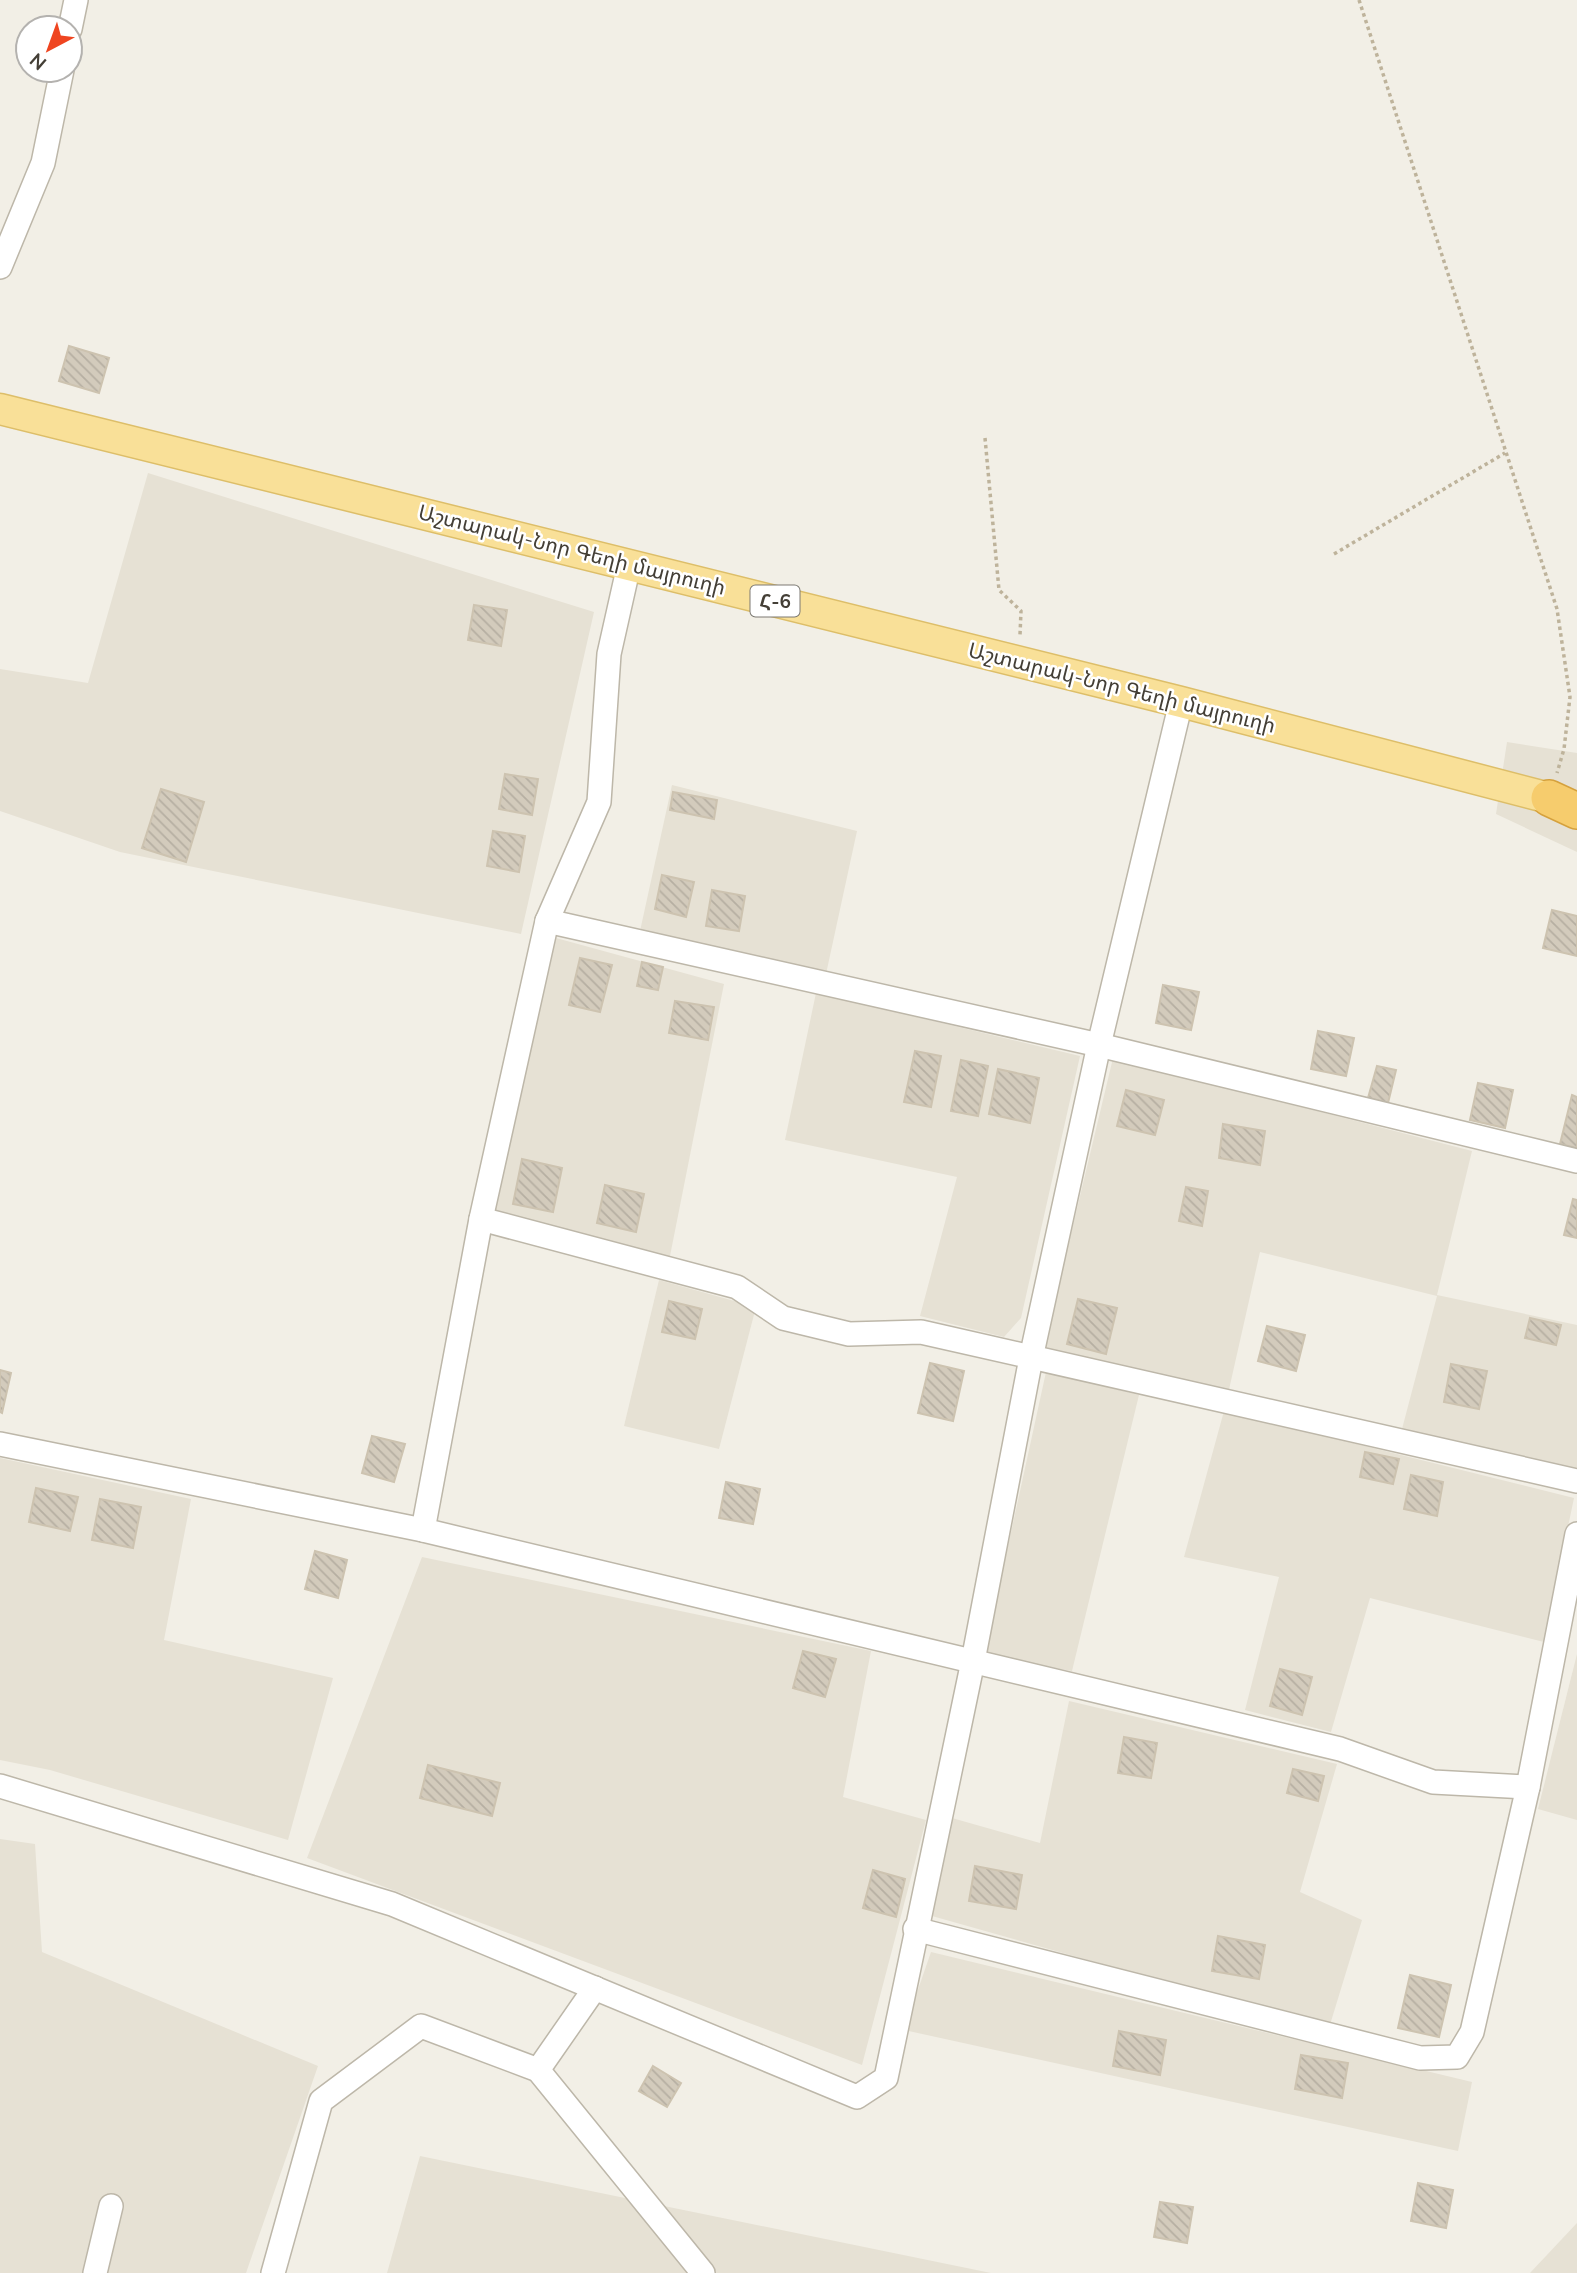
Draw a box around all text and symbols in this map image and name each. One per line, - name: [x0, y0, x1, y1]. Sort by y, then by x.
- north arrow: [14, 14, 84, 84]
- text: N: [25, 47, 52, 76]
- street label: Աշտարակ-Նոր Գեղի մայրուղի: [415, 498, 729, 602]
- road number: Հ-6: [750, 586, 800, 616]
- street label: Աշտարակ-Նոր Գեղի մայրուղի: [965, 636, 1279, 740]

